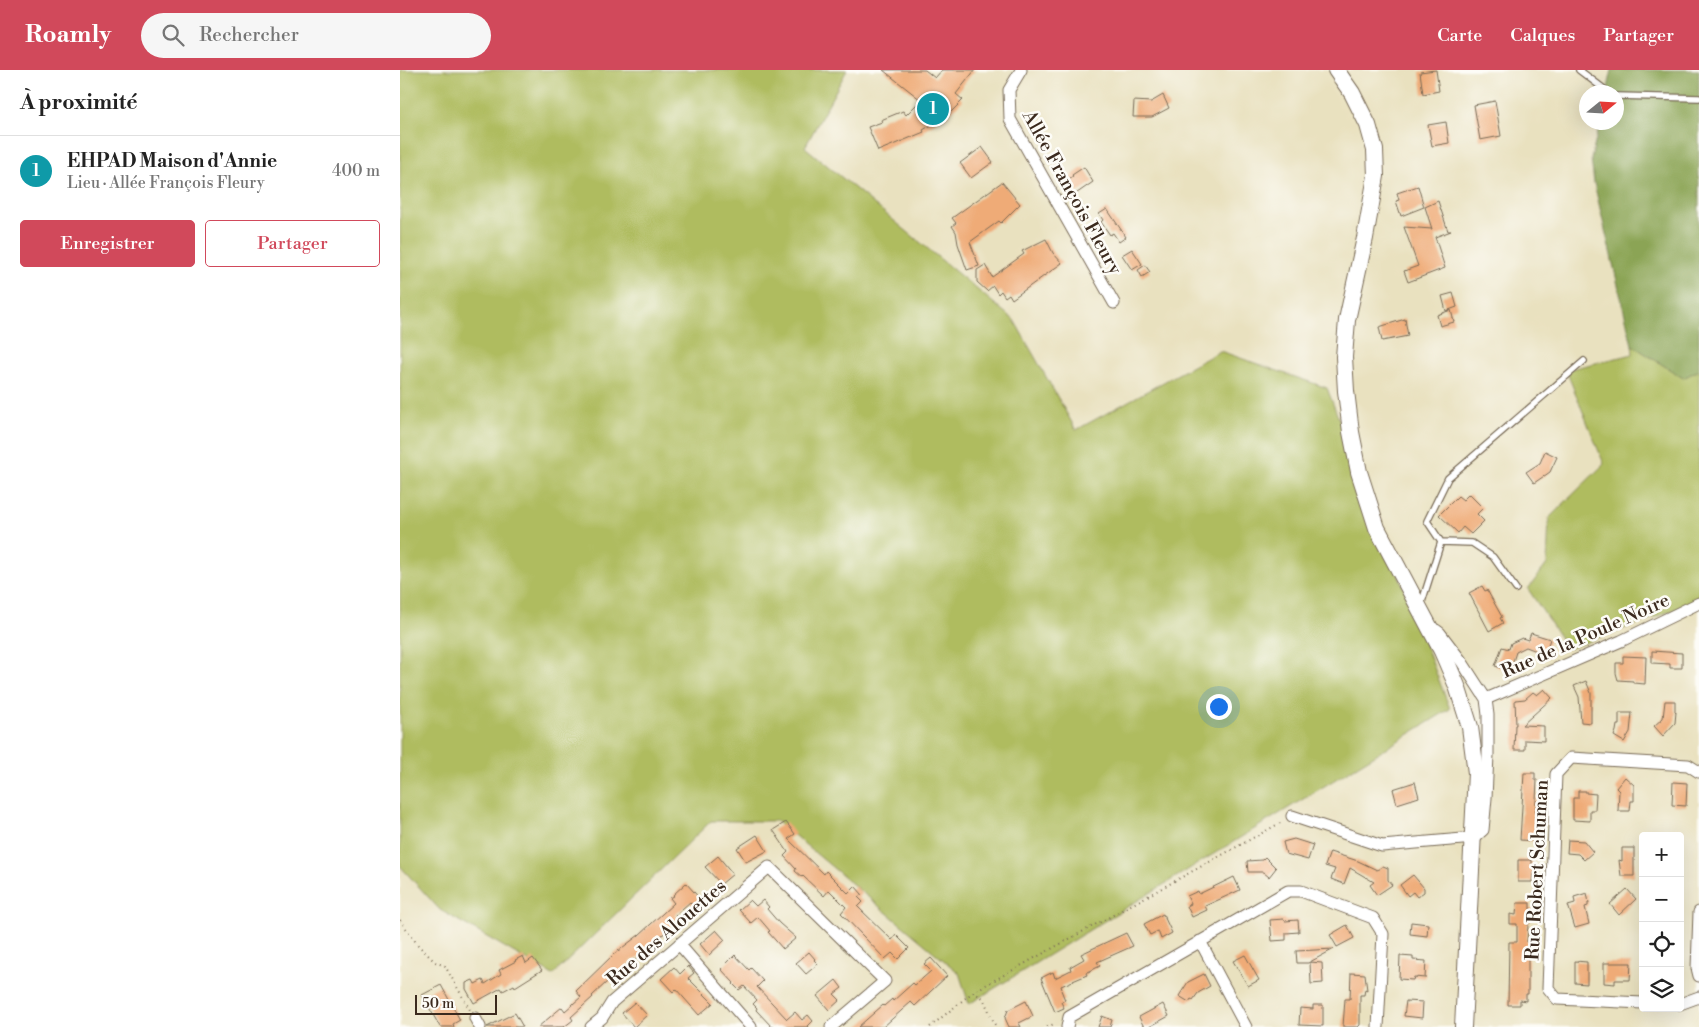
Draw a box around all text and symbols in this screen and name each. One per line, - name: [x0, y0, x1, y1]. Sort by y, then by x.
- search box: [141, 13, 491, 58]
- text: Roamly: [25, 20, 111, 50]
- icon: search: [159, 21, 187, 49]
- text: Rechercher: [199, 23, 299, 47]
- text: Carte: [1437, 24, 1482, 47]
- text: Calques: [1510, 24, 1575, 47]
- text: Partager: [1603, 24, 1674, 47]
- north arrow: [1579, 85, 1624, 130]
- text: À proximité: [20, 90, 137, 116]
- pin: 1: [917, 90, 949, 128]
- street label: Allée François Fleury: [1016, 105, 1128, 280]
- text: EHPAD Maison d'Annie: [67, 149, 277, 173]
- text: 1: [32, 161, 40, 181]
- text: 400 m: [332, 161, 380, 181]
- text: Lieu · Allée François Fleury: [67, 173, 264, 193]
- button: Enregistrer: [20, 220, 195, 267]
- button: Partager: [205, 220, 380, 267]
- street label: Rue de la Poule Noire: [1497, 588, 1673, 684]
- your location: [1206, 694, 1232, 720]
- street label: Rue Robert Schuman: [1520, 779, 1554, 961]
- map controls: [1639, 832, 1684, 1012]
- button: +: [1639, 832, 1684, 877]
- street label: Rue des Alouettes: [602, 874, 732, 991]
- button: −: [1639, 877, 1684, 922]
- button: locate: [1639, 922, 1684, 967]
- button: layers: [1639, 967, 1684, 1012]
- scale bar: [415, 992, 498, 1015]
- text: 50 m: [422, 995, 454, 1013]

